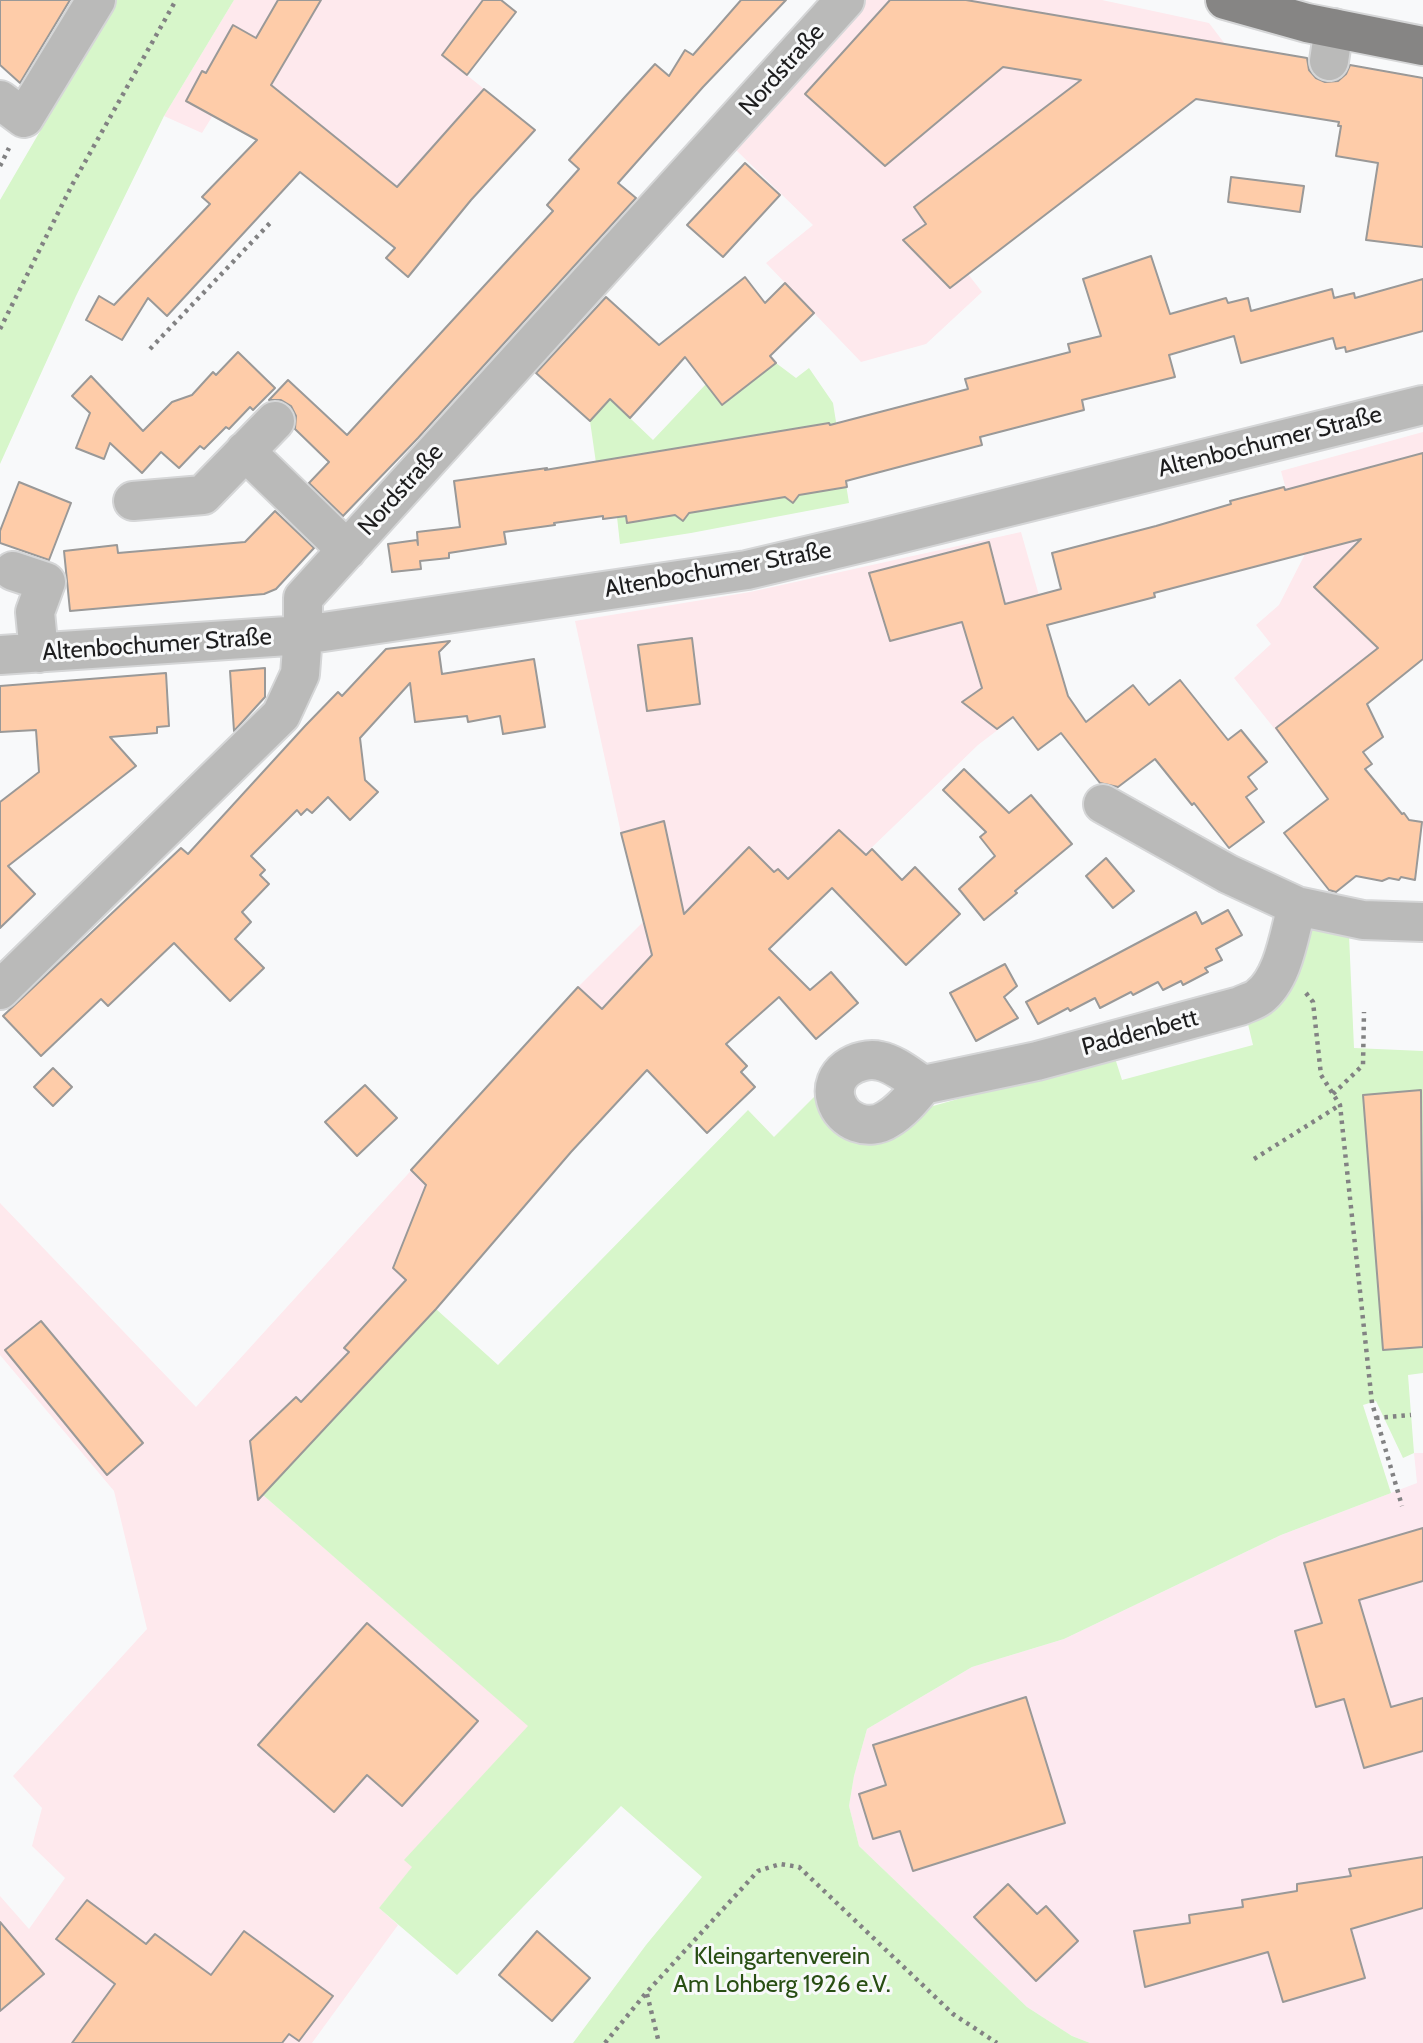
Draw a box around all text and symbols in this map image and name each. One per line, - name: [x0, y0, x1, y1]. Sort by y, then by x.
- street label: Nordstraße: [733, 18, 831, 122]
- street label: Altenbochumer Straße: [1155, 400, 1385, 484]
- street label: Nordstraße: [352, 438, 450, 542]
- street label: Altenbochumer Straße: [602, 536, 834, 604]
- street label: Altenbochumer Straße: [41, 623, 273, 667]
- street label: Paddenbett: [1079, 1004, 1201, 1062]
- park label: Kleingartenverein Am Lohberg 1926 e.V.: [673, 1943, 891, 1999]

